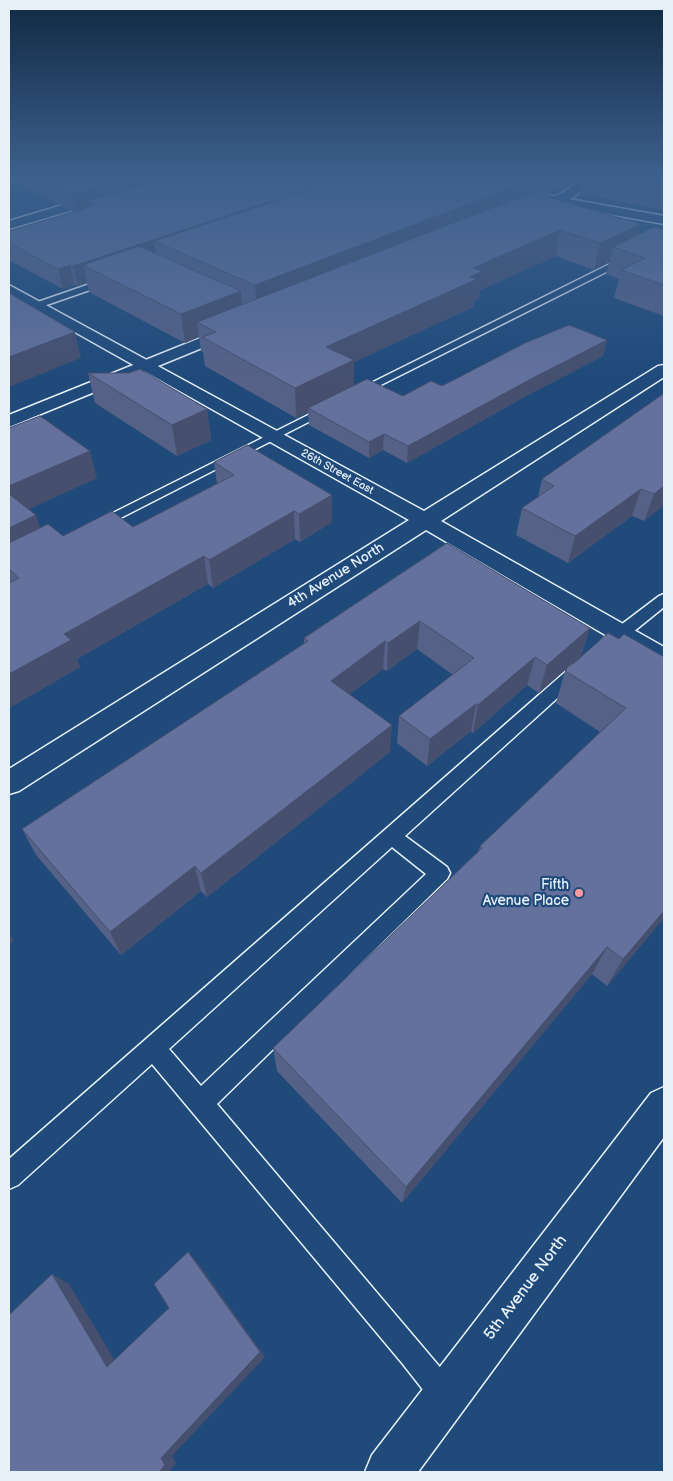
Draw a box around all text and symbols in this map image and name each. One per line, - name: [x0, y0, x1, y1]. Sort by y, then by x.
- street label: 26th Street East: [298, 447, 376, 497]
- street label: 4th Avenue North: [285, 540, 387, 612]
- place label: Fifth Avenue Place: [483, 877, 569, 910]
- marker: Fifth Avenue Place: [573, 887, 585, 899]
- street label: 5th Avenue North: [480, 1232, 572, 1344]

